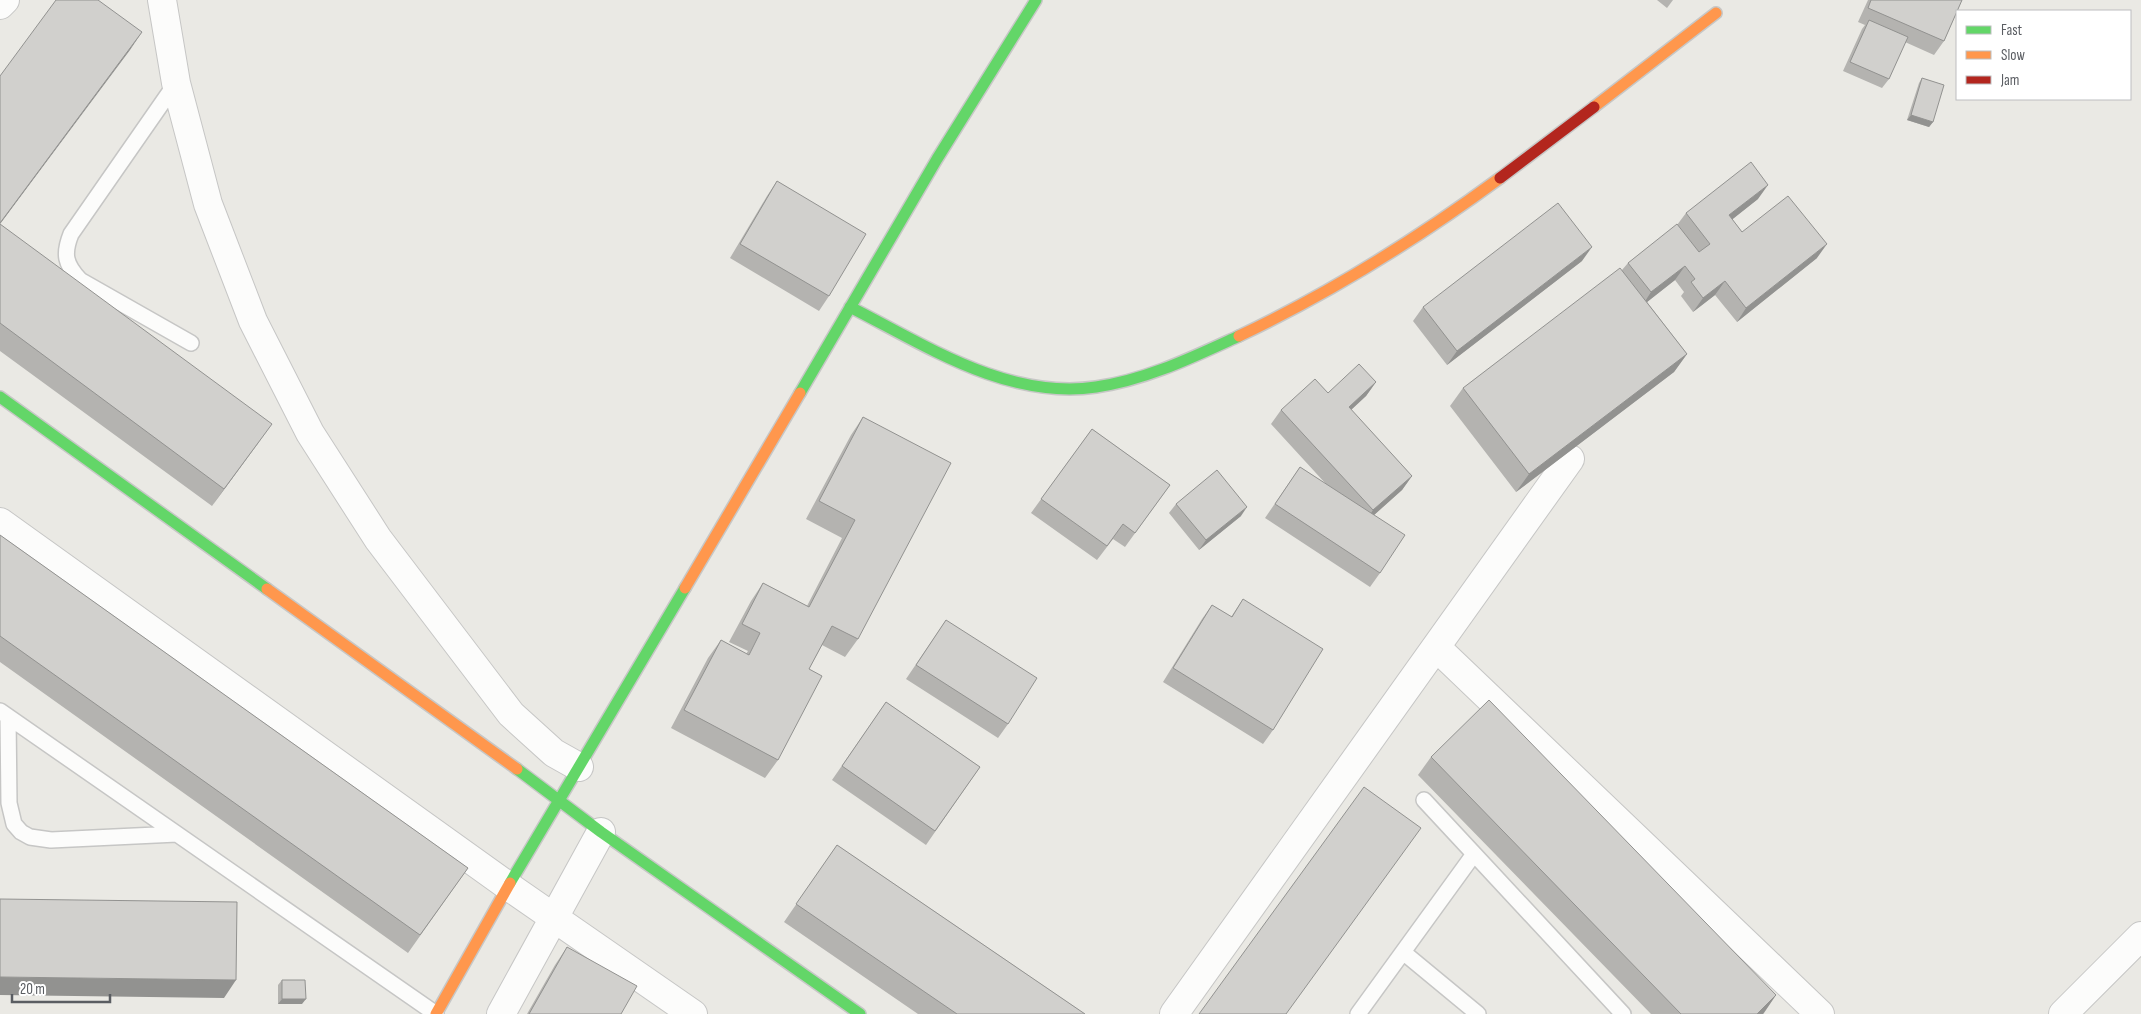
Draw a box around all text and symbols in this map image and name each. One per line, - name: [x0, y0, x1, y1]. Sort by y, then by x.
- legend: [1956, 10, 2131, 100]
- text: Fast: [2001, 21, 2023, 40]
- text: Slow: [2001, 46, 2025, 65]
- text: Jam: [2000, 71, 2019, 90]
- scale bar: [12, 972, 110, 1004]
- text: 20 m: [20, 980, 45, 999]

